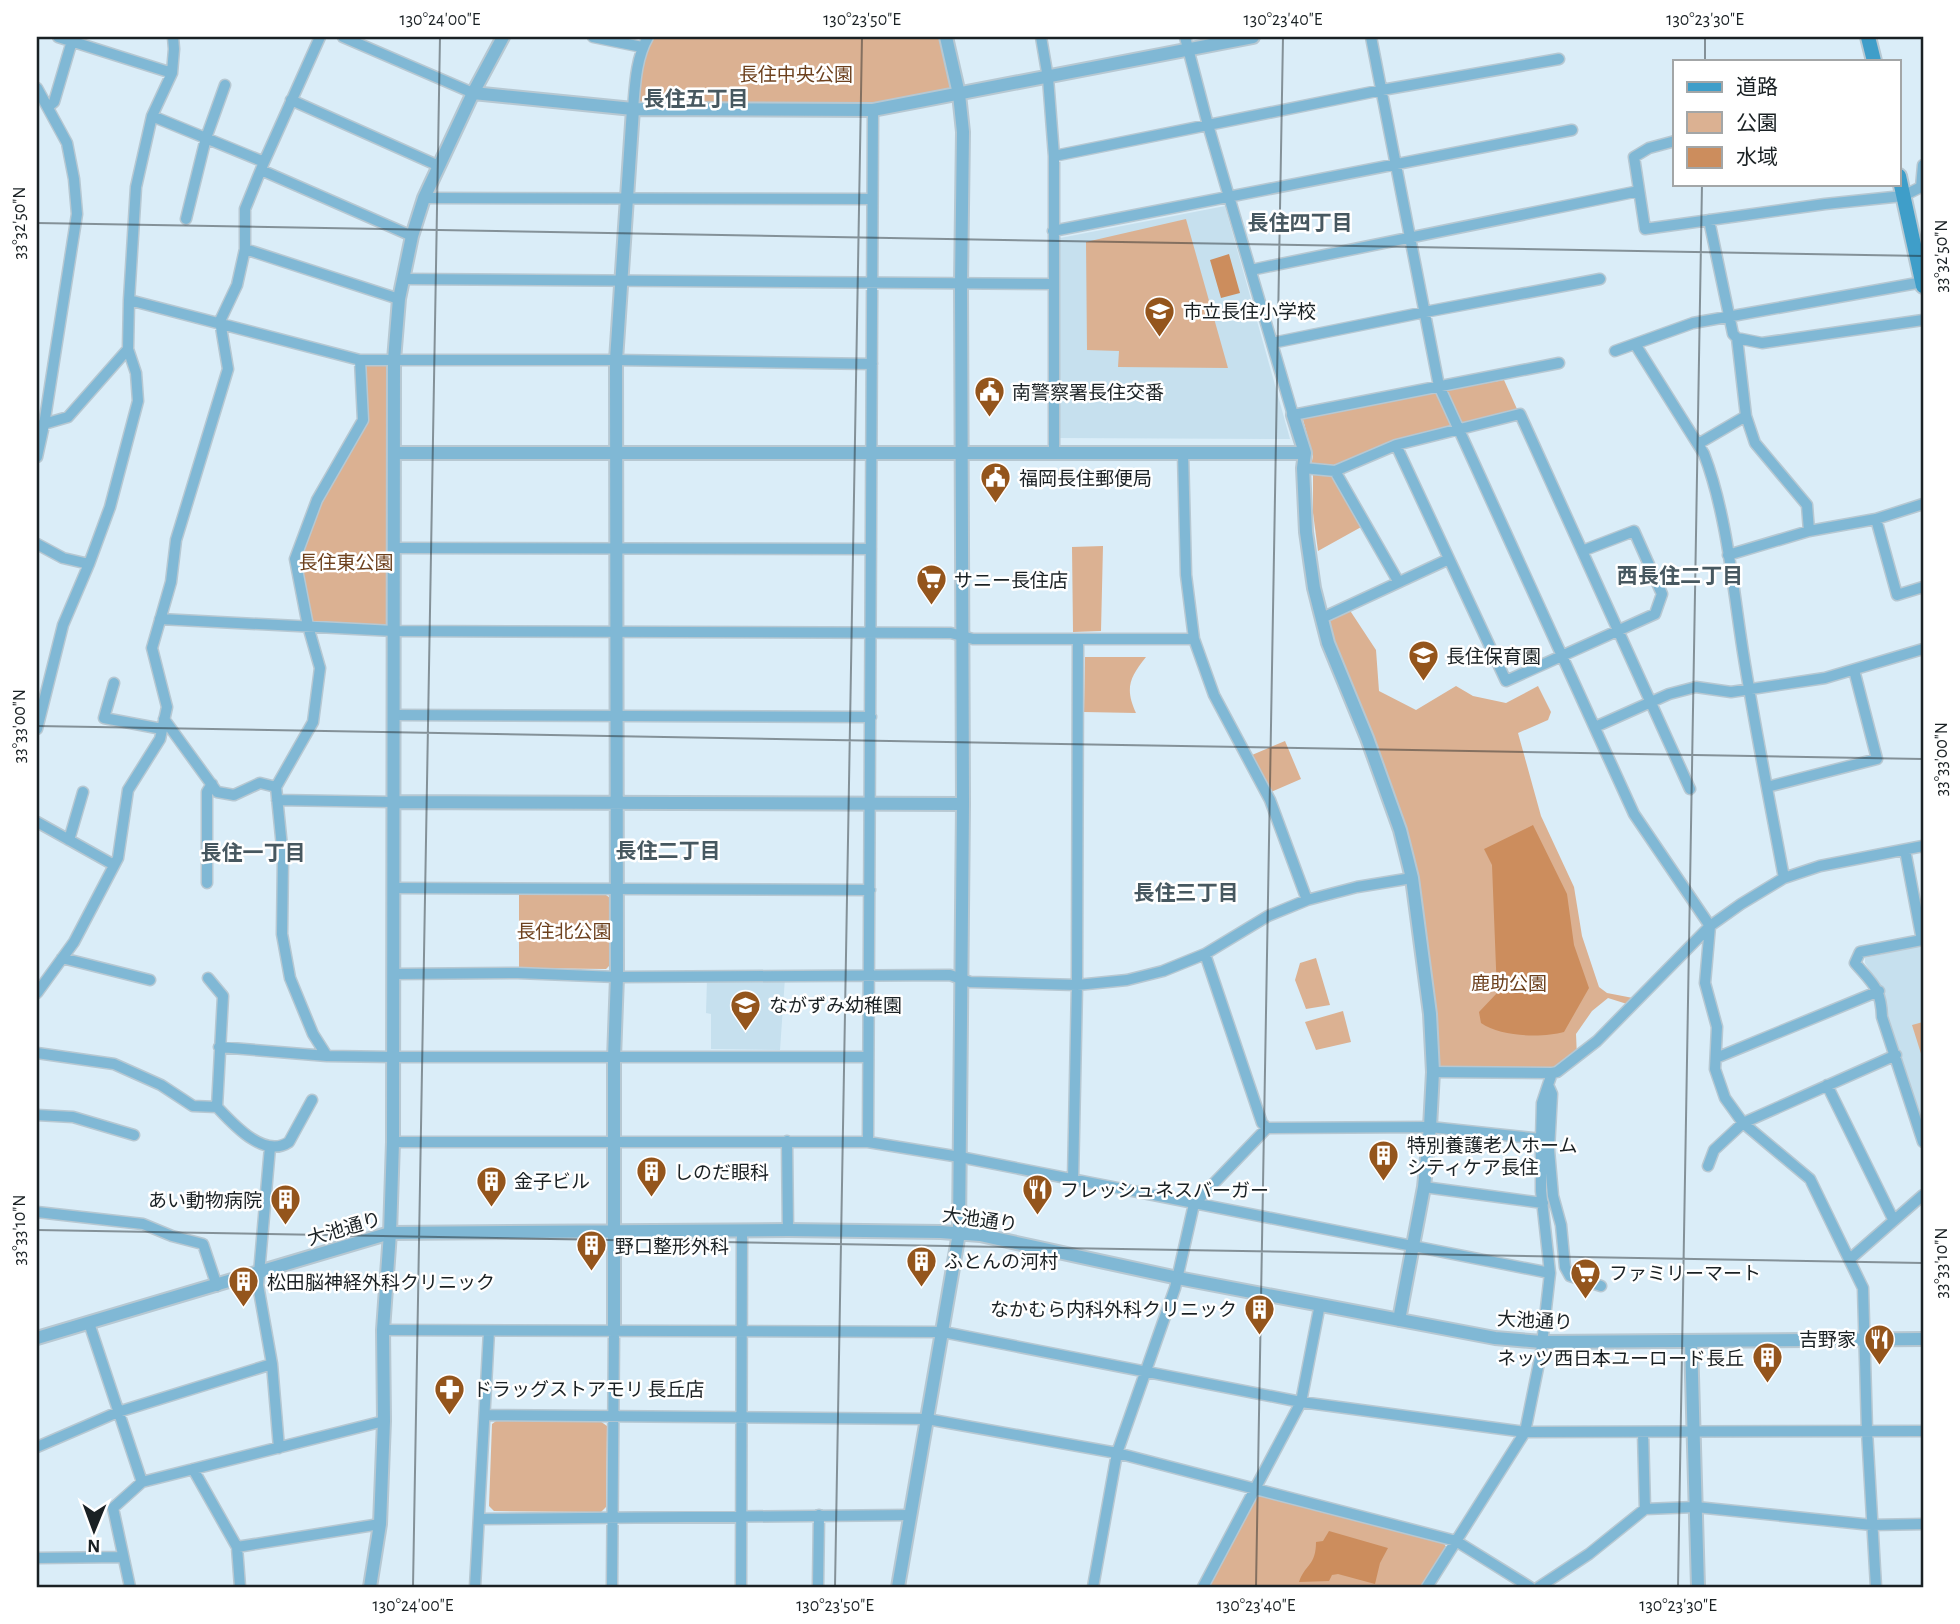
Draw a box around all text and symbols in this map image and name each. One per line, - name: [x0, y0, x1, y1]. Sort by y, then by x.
- text: 130°24'00"E: [400, 11, 481, 29]
- text: 130°23'50"E: [823, 11, 901, 29]
- text: 130°23'40"E: [1244, 11, 1323, 29]
- text: 130°23'30"E: [1666, 11, 1744, 29]
- legend: [1673, 60, 1900, 186]
- park label: 長住中央公園: [739, 64, 853, 85]
- text: 道路: [1736, 76, 1778, 98]
- district label: 長住五丁目: [644, 88, 749, 110]
- text: 公園: [1736, 113, 1778, 134]
- text: 水域: [1736, 146, 1778, 168]
- text: 33°32'50"N: [11, 186, 29, 260]
- district label: 長住四丁目: [1248, 212, 1353, 234]
- text: 33°32'50"N: [1933, 219, 1951, 293]
- school or university icon: 市立長住小学校: [1143, 294, 1177, 338]
- place label: 市立長住小学校: [1183, 301, 1316, 322]
- public building icon: 南警察署長住交番: [972, 375, 1006, 419]
- place label: 南警察署長住交番: [1012, 382, 1164, 403]
- public building icon: 福岡長住郵便局: [979, 461, 1013, 505]
- place label: 福岡長住郵便局: [1019, 468, 1152, 489]
- park label: 長住東公園: [298, 552, 394, 573]
- supermarket icon: サニー長住店: [914, 563, 948, 607]
- district label: 西長住二丁目: [1617, 565, 1743, 587]
- place label: サニー長住店: [954, 570, 1068, 591]
- school or university icon: 長住保育園: [1406, 639, 1440, 683]
- place label: 長住保育園: [1446, 646, 1541, 667]
- text: 33°33'00"N: [11, 689, 29, 763]
- text: 33°33'00"N: [1933, 722, 1951, 796]
- district label: 長住二丁目: [616, 840, 721, 862]
- district label: 長住一丁目: [201, 842, 306, 864]
- district label: 長住三丁目: [1134, 882, 1239, 904]
- park label: 長住北公園: [516, 921, 612, 942]
- park label: 鹿助公園: [1471, 974, 1547, 994]
- school or university icon: ながずみ幼稚園: [729, 988, 763, 1032]
- place label: ながずみ幼稚園: [769, 995, 902, 1016]
- place label: 特別養護老人ホーム シティケア長住: [1407, 1136, 1577, 1178]
- building icon: 特別養護老人ホーム シティケア長住: [1367, 1139, 1401, 1183]
- building icon: しのだ眼科: [634, 1155, 668, 1199]
- place label: しのだ眼科: [674, 1163, 769, 1183]
- building icon: 金子ビル: [474, 1164, 508, 1208]
- place label: 金子ビル: [514, 1171, 590, 1192]
- restaurant icon: フレッシュネスバーガー: [1020, 1173, 1054, 1217]
- place label: フレッシュネスバーガー: [1060, 1181, 1269, 1201]
- building icon: あい動物病院: [268, 1183, 302, 1227]
- place label: あい動物病院: [148, 1190, 262, 1211]
- text: 33°33'10"N: [11, 1195, 29, 1265]
- street label: 大池通り: [941, 1205, 1019, 1235]
- street label: 大池通り: [305, 1209, 384, 1249]
- text: 33°33'10"N: [1933, 1228, 1951, 1298]
- building icon: 野口整形外科: [575, 1229, 609, 1273]
- place label: 野口整形外科: [615, 1237, 729, 1257]
- building icon: ふとんの河村: [904, 1244, 938, 1288]
- place label: ふとんの河村: [944, 1252, 1058, 1272]
- supermarket icon: ファミリーマート: [1569, 1256, 1603, 1300]
- building icon: 松田脳神経外科クリニック: [227, 1265, 261, 1309]
- place label: ファミリーマート: [1609, 1265, 1761, 1284]
- place label: 松田脳神経外科クリニック: [267, 1272, 495, 1293]
- building icon: なかむら内科外科クリニック: [1243, 1292, 1277, 1336]
- place label: なかむら内科外科クリニック: [990, 1299, 1237, 1320]
- street label: 大池通り: [1496, 1309, 1573, 1333]
- restaurant icon: 吉野家: [1862, 1322, 1896, 1366]
- place label: 吉野家: [1799, 1330, 1856, 1350]
- building icon: ネッツ西日本ユーロード長丘: [1750, 1341, 1784, 1385]
- place label: ネッツ西日本ユーロード長丘: [1497, 1349, 1744, 1369]
- pharmacy icon: ドラッグストアモリ 長丘店: [433, 1372, 467, 1416]
- place label: ドラッグストアモリ 長丘店: [473, 1379, 704, 1400]
- north arrow: [60, 1494, 130, 1564]
- text: N: [87, 1536, 101, 1555]
- text: 130°24'00"E: [373, 1597, 454, 1615]
- text: 130°23'50"E: [796, 1597, 874, 1615]
- text: 130°23'40"E: [1217, 1597, 1296, 1615]
- text: 130°23'30"E: [1639, 1597, 1717, 1615]

